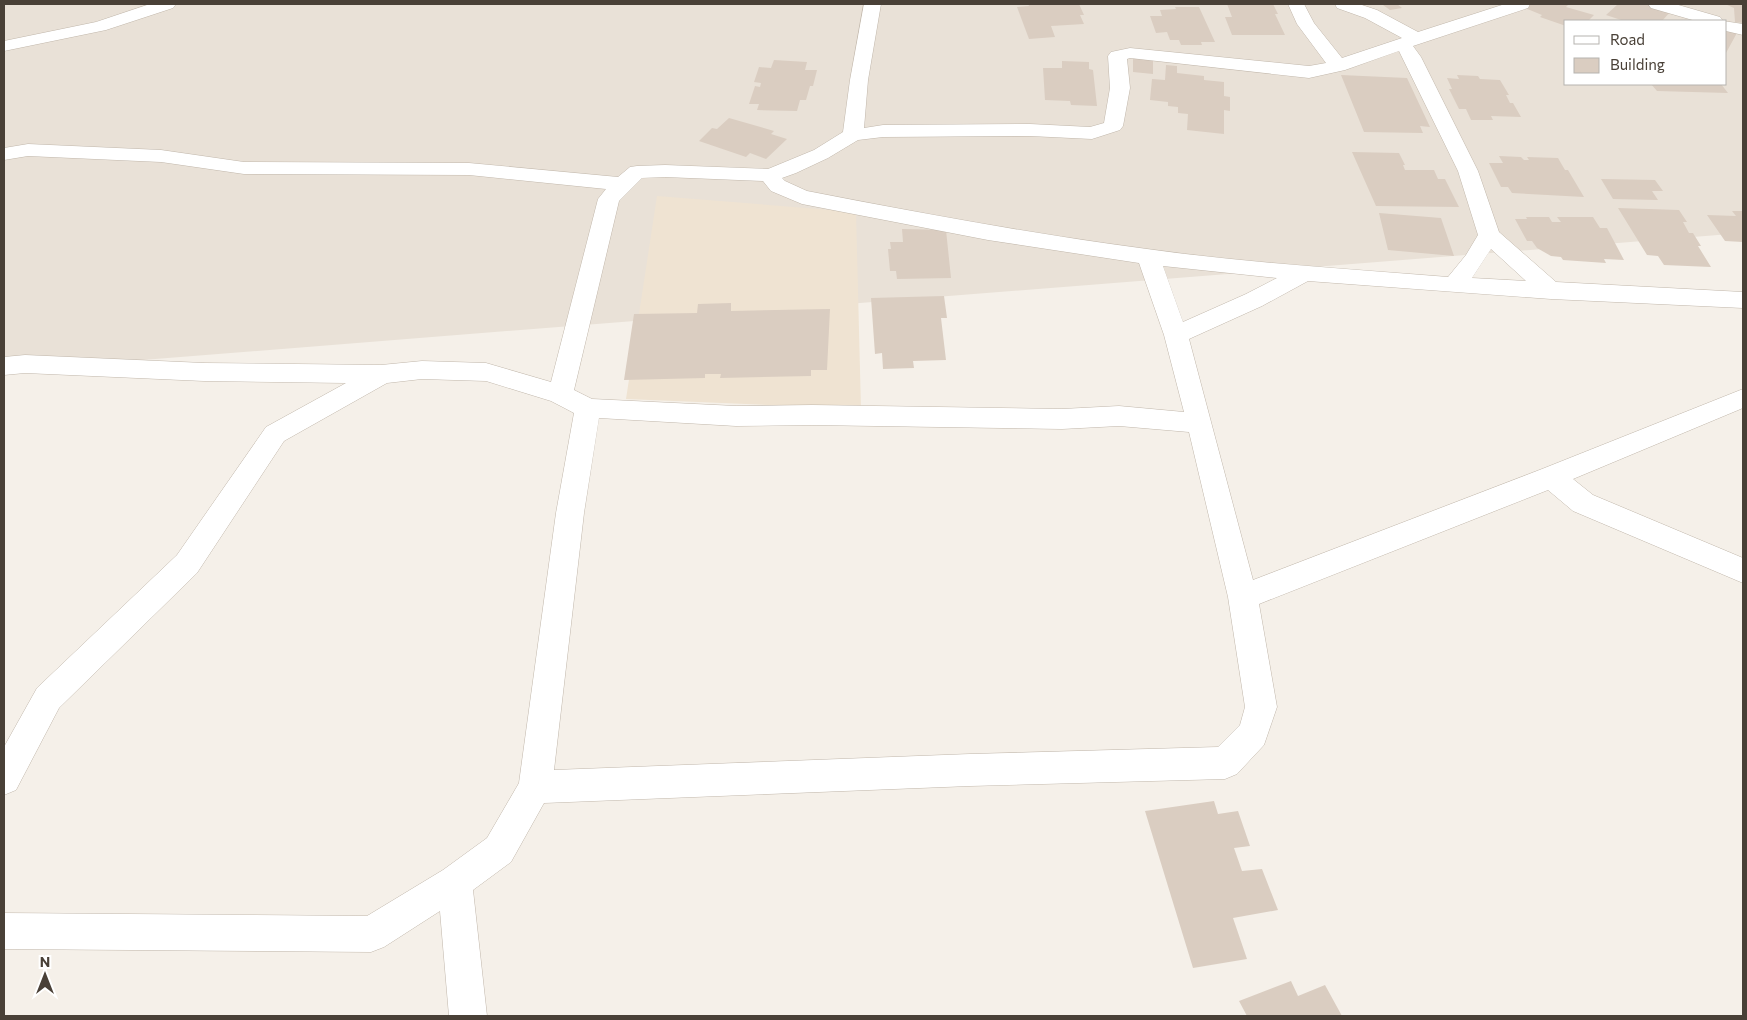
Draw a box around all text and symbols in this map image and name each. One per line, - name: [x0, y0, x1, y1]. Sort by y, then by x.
- legend: [1564, 20, 1727, 85]
- text: Road: [1610, 30, 1645, 48]
- text: Building: [1610, 55, 1665, 73]
- north arrow: [20, 950, 70, 1000]
- text: N: [40, 953, 50, 970]

